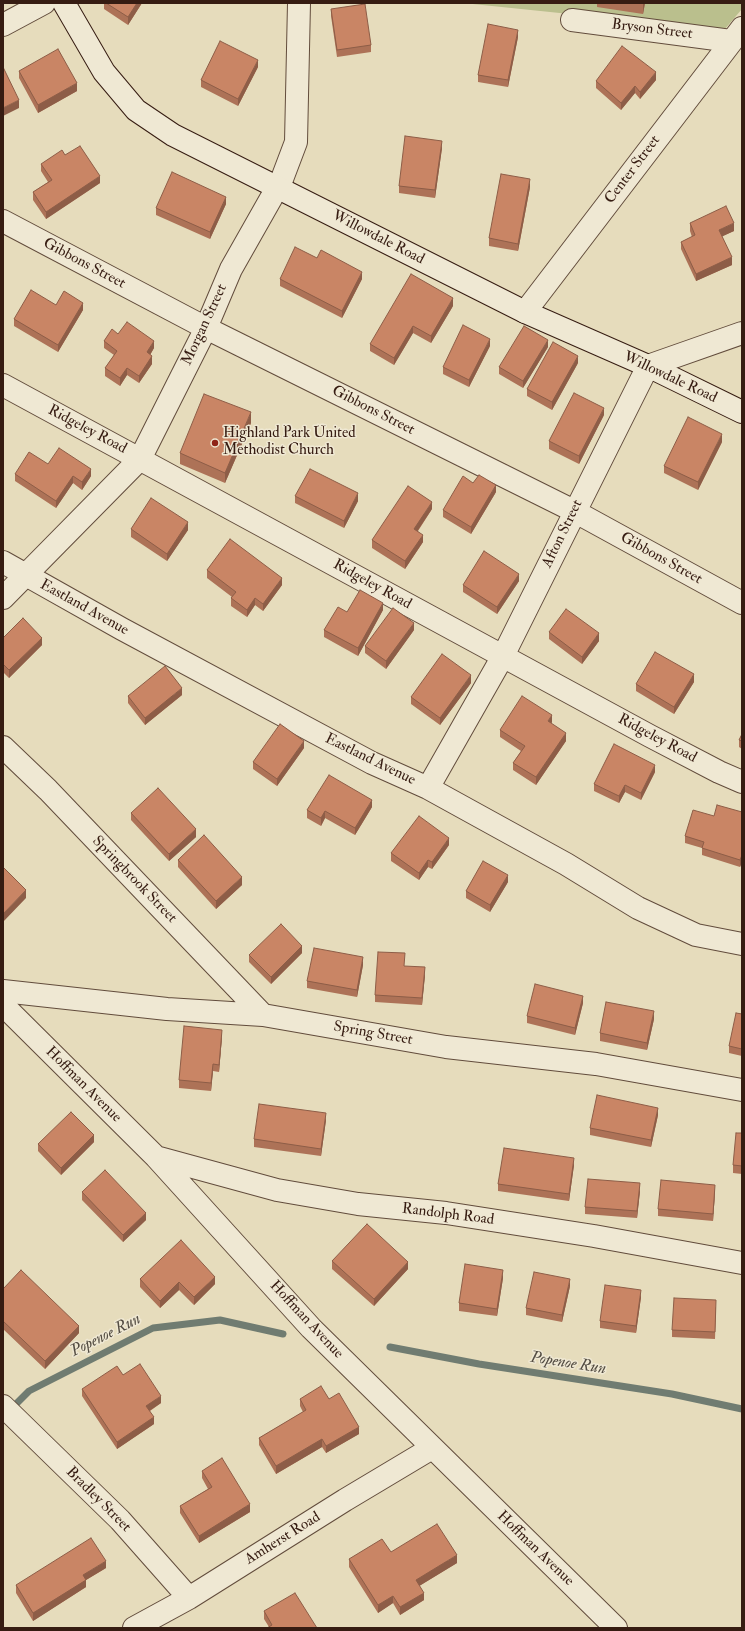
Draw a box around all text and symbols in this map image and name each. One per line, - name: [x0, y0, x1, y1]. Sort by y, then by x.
- street label: Bryson Street: [611, 16, 693, 44]
- street label: Center Street: [601, 132, 665, 208]
- street label: Willowdale Road: [329, 207, 427, 269]
- street label: Gibbons Street: [40, 235, 128, 293]
- street label: Morgan Street: [178, 282, 232, 368]
- street label: Willowdale Road: [620, 348, 720, 408]
- street label: Gibbons Street: [329, 382, 417, 440]
- street label: Ridgeley Road: [44, 402, 130, 458]
- place label: Highland Park United Methodist Church: [223, 425, 356, 460]
- marker: Highland Park United Methodist Church: [210, 438, 220, 448]
- street label: Afton Street: [539, 497, 587, 571]
- street label: Gibbons Street: [617, 529, 705, 589]
- street label: Ridgeley Road: [330, 556, 414, 614]
- street label: Eastland Avenue: [36, 576, 132, 640]
- street label: Ridgeley Road: [614, 711, 700, 767]
- street label: Eastland Avenue: [322, 730, 418, 790]
- street label: Springbrook Street: [88, 833, 180, 927]
- street label: Spring Street: [332, 1018, 414, 1050]
- street label: Hoffman Avenue: [41, 1043, 125, 1127]
- street label: Randolph Road: [401, 1200, 495, 1230]
- street label: Hoffman Avenue: [265, 1277, 347, 1363]
- water label: Popenoe Run: [68, 1310, 144, 1362]
- water label: Popenoe Run: [529, 1349, 607, 1379]
- street label: Bradley Street: [62, 1464, 134, 1536]
- street label: Hoffman Avenue: [493, 1508, 577, 1590]
- street label: Amherst Road: [242, 1509, 324, 1569]

